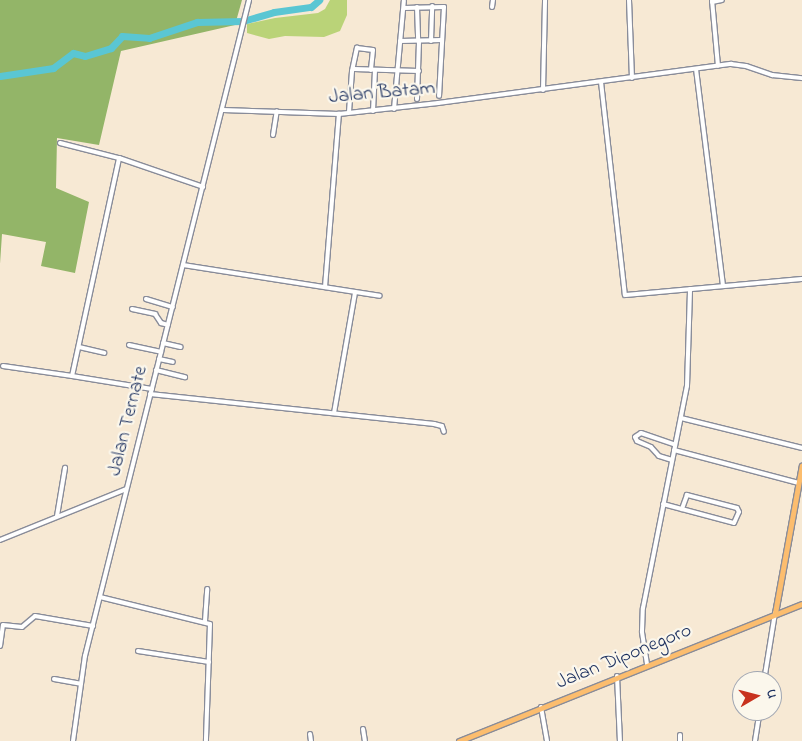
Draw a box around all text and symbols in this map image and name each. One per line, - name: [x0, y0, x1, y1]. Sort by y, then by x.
- street label: Jalan Batam: [328, 76, 436, 110]
- street label: Jalan Ternate: [103, 363, 153, 479]
- street label: Jalan Diponegoro: [553, 619, 695, 695]
- north arrow: [732, 671, 782, 721]
- text: U: [760, 688, 782, 700]

